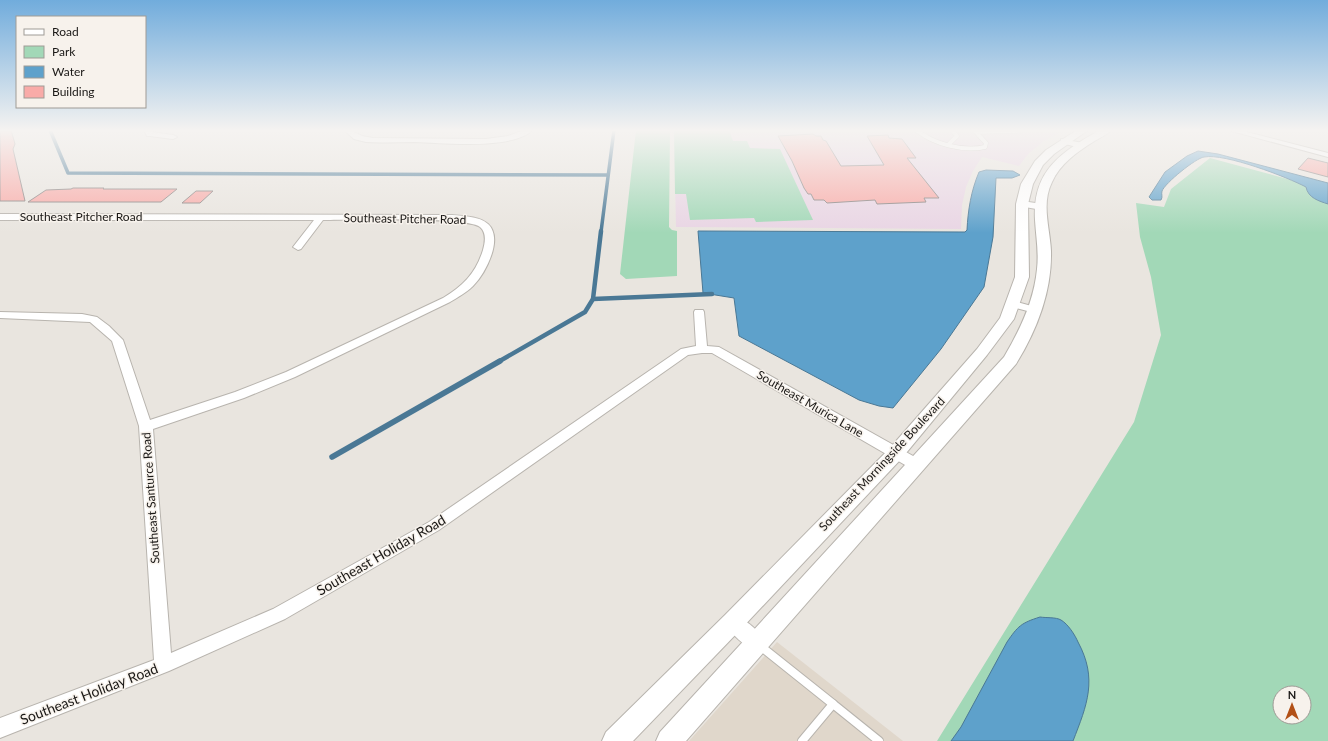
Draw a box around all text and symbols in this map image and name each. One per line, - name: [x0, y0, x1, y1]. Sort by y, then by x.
- legend: [16, 16, 146, 108]
- text: Road: [52, 24, 79, 39]
- text: Park: [52, 44, 76, 59]
- text: Water: [52, 64, 85, 79]
- text: Building: [52, 84, 95, 99]
- street label: Southeast Pitcher Road: [20, 209, 142, 224]
- street label: Southeast Pitcher Road: [344, 210, 466, 227]
- street label: Southeast Murica Lane: [754, 367, 866, 440]
- street label: Southeast Morningside Boulevard: [816, 394, 948, 534]
- street label: Southeast Santurce Road: [138, 432, 163, 564]
- street label: Southeast Holiday Road: [313, 511, 448, 599]
- street label: Southeast Holiday Road: [17, 659, 160, 728]
- north arrow: [1272, 685, 1312, 725]
- text: N: [1288, 688, 1296, 701]

